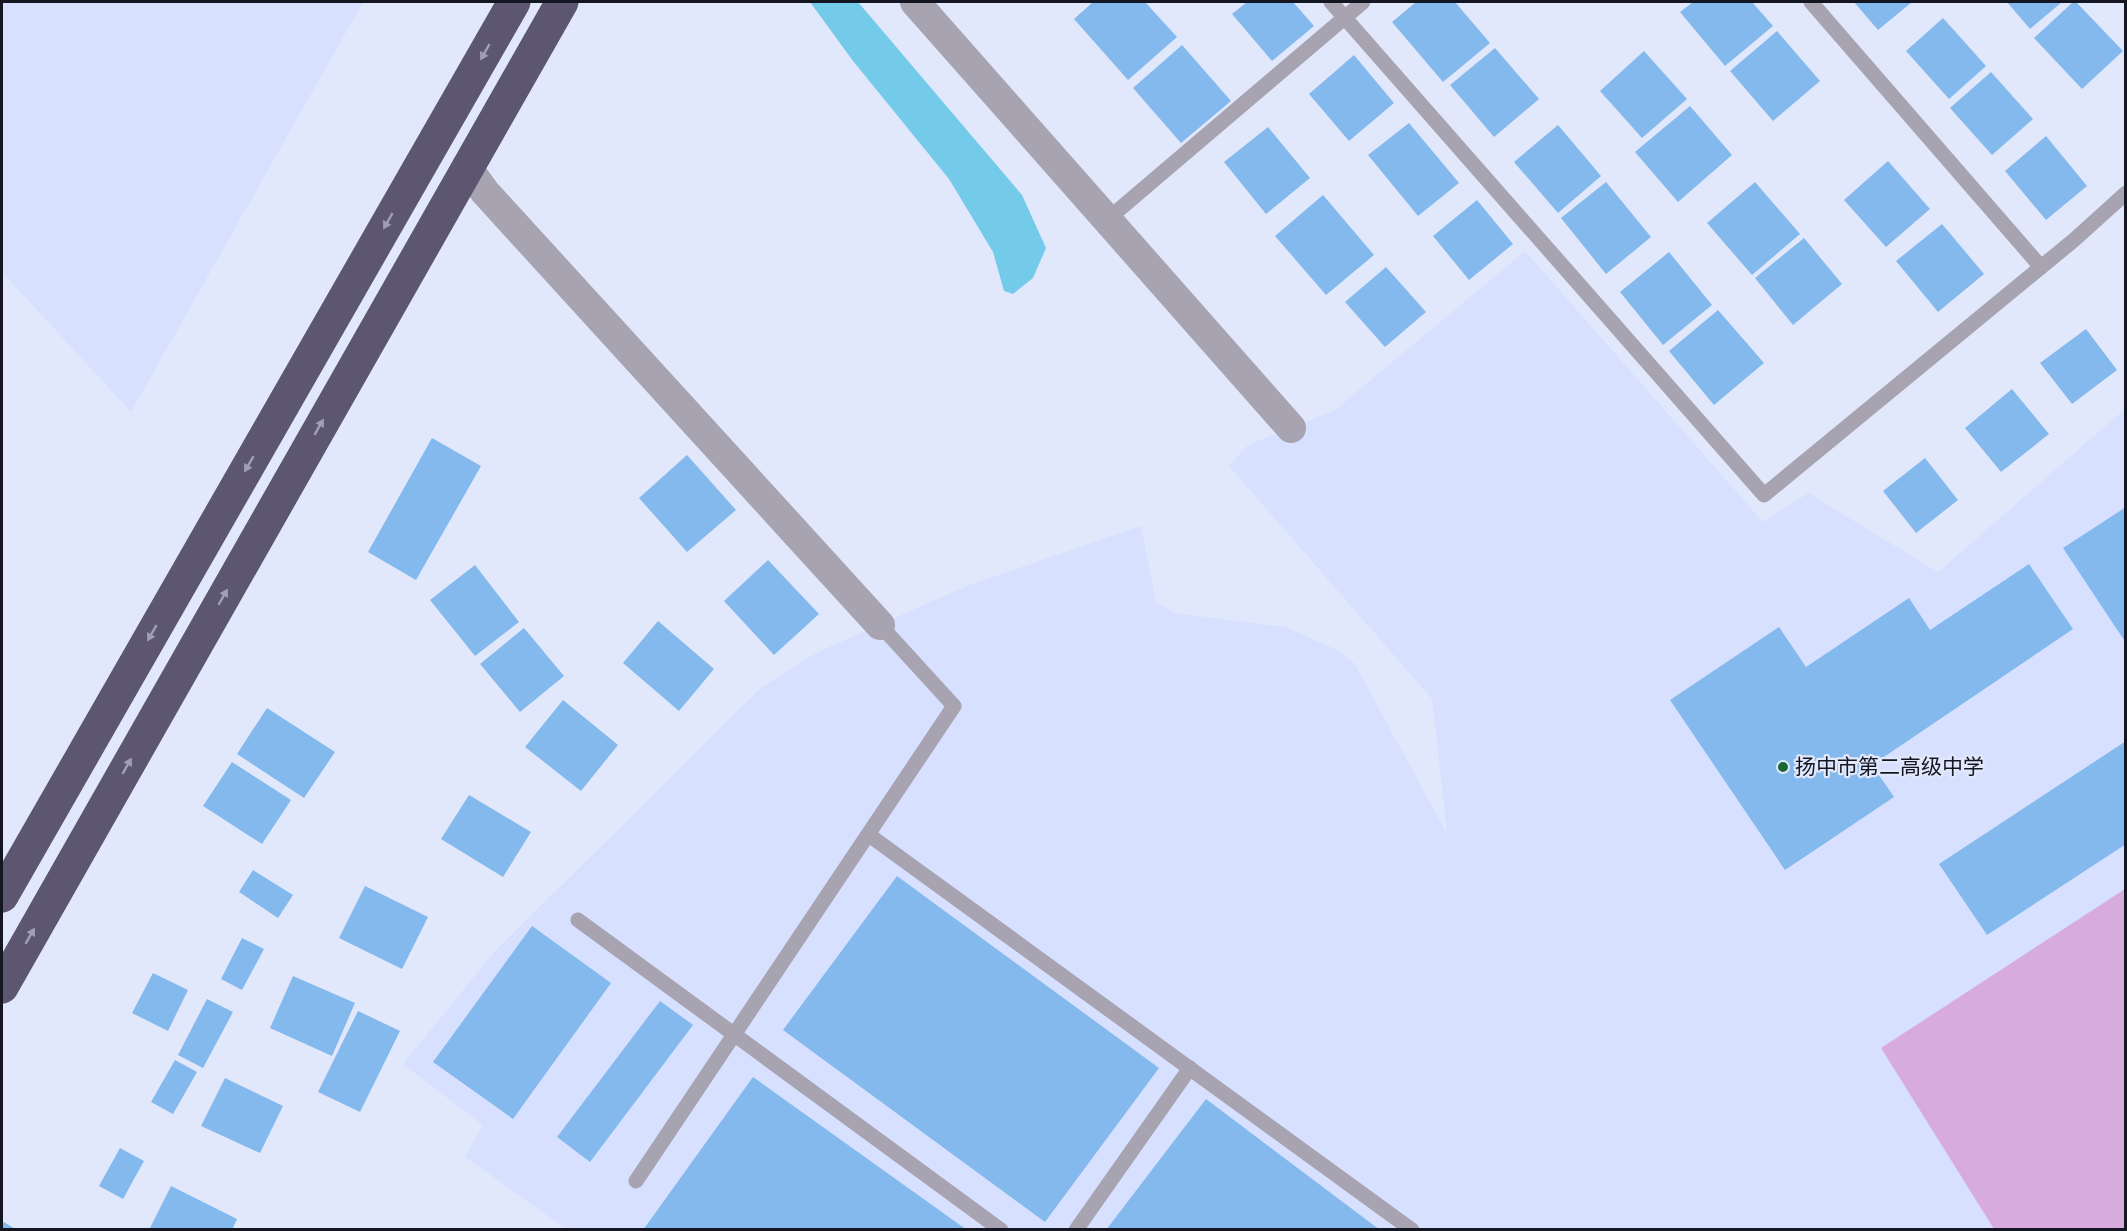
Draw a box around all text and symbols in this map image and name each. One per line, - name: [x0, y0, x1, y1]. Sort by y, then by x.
- one-way arrow: [479, 44, 490, 60]
- one-way arrow: [383, 213, 393, 230]
- one-way arrow: [314, 418, 324, 435]
- one-way arrow: [244, 455, 254, 472]
- one-way arrow: [218, 588, 228, 605]
- one-way arrow: [147, 625, 157, 642]
- place label: 扬中市第二高级中学: [1795, 753, 1984, 778]
- one-way arrow: [121, 758, 132, 774]
- marker: 扬中市第二高级中学: [1776, 760, 1790, 774]
- one-way arrow: [25, 928, 36, 944]

